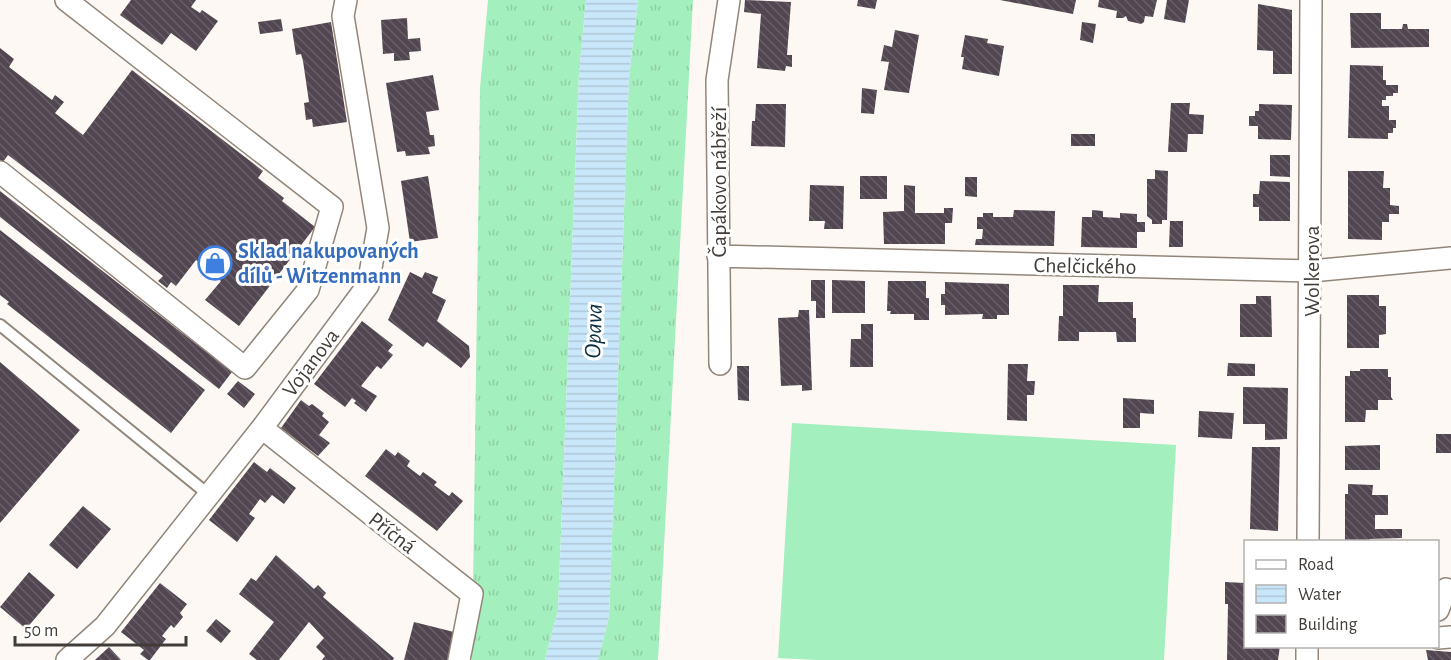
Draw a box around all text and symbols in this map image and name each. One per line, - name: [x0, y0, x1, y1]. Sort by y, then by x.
- street label: Čapákovo nábřeží: [707, 106, 730, 257]
- street label: Wolkerova: [1301, 225, 1323, 317]
- place label: Sklad nakupovaných dílů - Witzenmann: [238, 240, 419, 287]
- shop icon: Sklad nakupovaných dílů - Witzenmann: [197, 245, 233, 281]
- street label: Chelčického: [1033, 254, 1137, 278]
- water label: Opava: [581, 303, 607, 359]
- street label: Vojanova: [278, 324, 343, 401]
- street label: Příčná: [365, 508, 420, 558]
- legend: [1244, 540, 1439, 648]
- text: Road: [1298, 556, 1334, 574]
- text: Water: [1298, 586, 1341, 604]
- scale bar: [15, 609, 186, 647]
- text: Building: [1298, 616, 1358, 634]
- text: 50 m: [24, 622, 58, 640]

